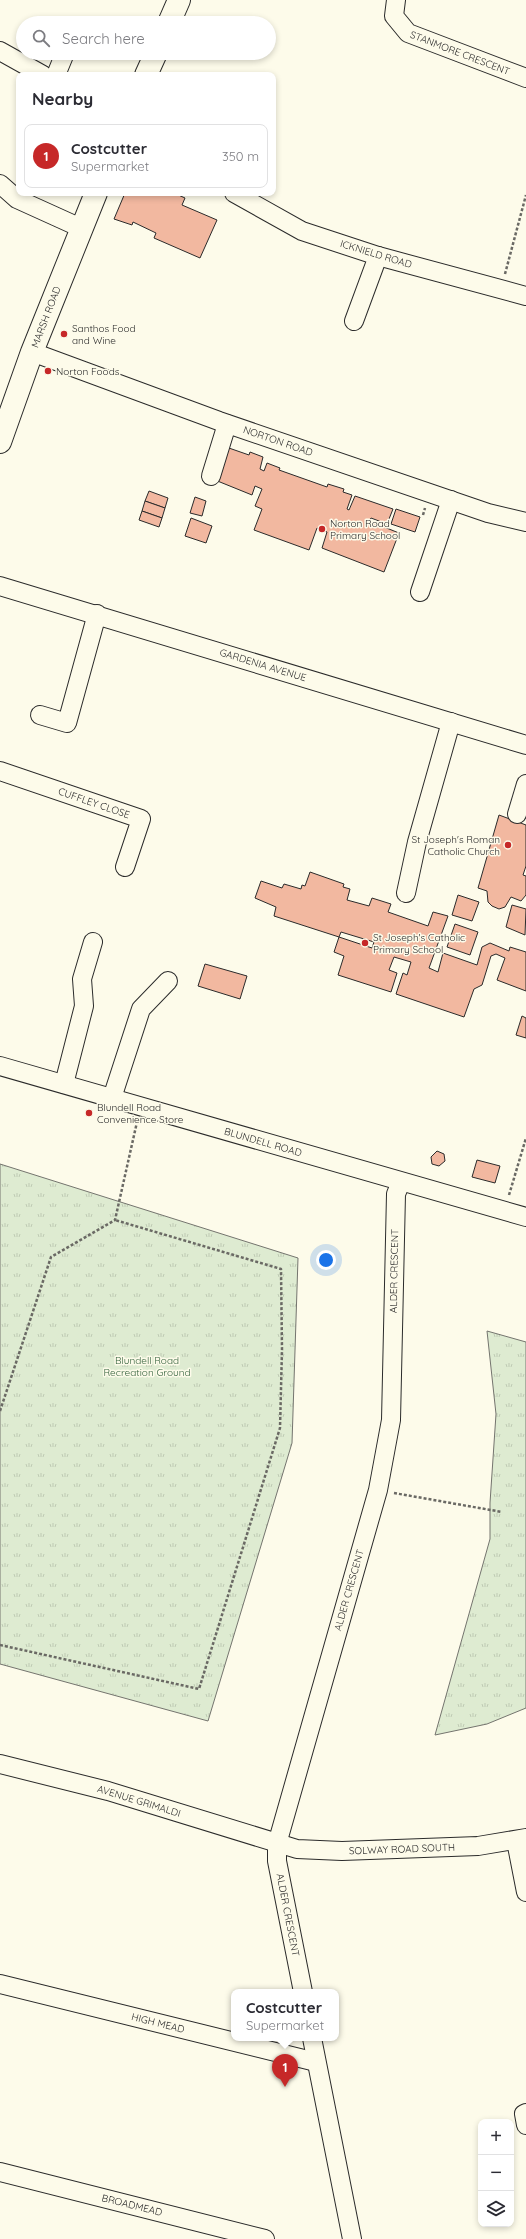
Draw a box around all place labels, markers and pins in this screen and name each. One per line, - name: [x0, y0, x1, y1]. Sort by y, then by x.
- place label: Santhos Food and Wine: [72, 322, 136, 347]
- marker: Santhos Food and Wine: [59, 329, 69, 339]
- place label: Norton Foods: [56, 365, 120, 378]
- marker: Norton Foods: [43, 366, 53, 376]
- place label: Norton Road Primary School: [330, 517, 400, 542]
- marker: Norton Road Primary School: [317, 524, 327, 534]
- place label: St Joseph's Roman Catholic Church: [411, 833, 500, 858]
- marker: St Joseph's Roman Catholic Church: [503, 840, 513, 850]
- place label: St Joseph's Catholic Primary School: [373, 931, 465, 956]
- marker: St Joseph's Catholic Primary School: [360, 938, 370, 948]
- place label: Blundell Road Convenience Store: [97, 1101, 184, 1126]
- marker: Blundell Road Convenience Store: [84, 1108, 94, 1118]
- pin: 1: [272, 2054, 298, 2087]

